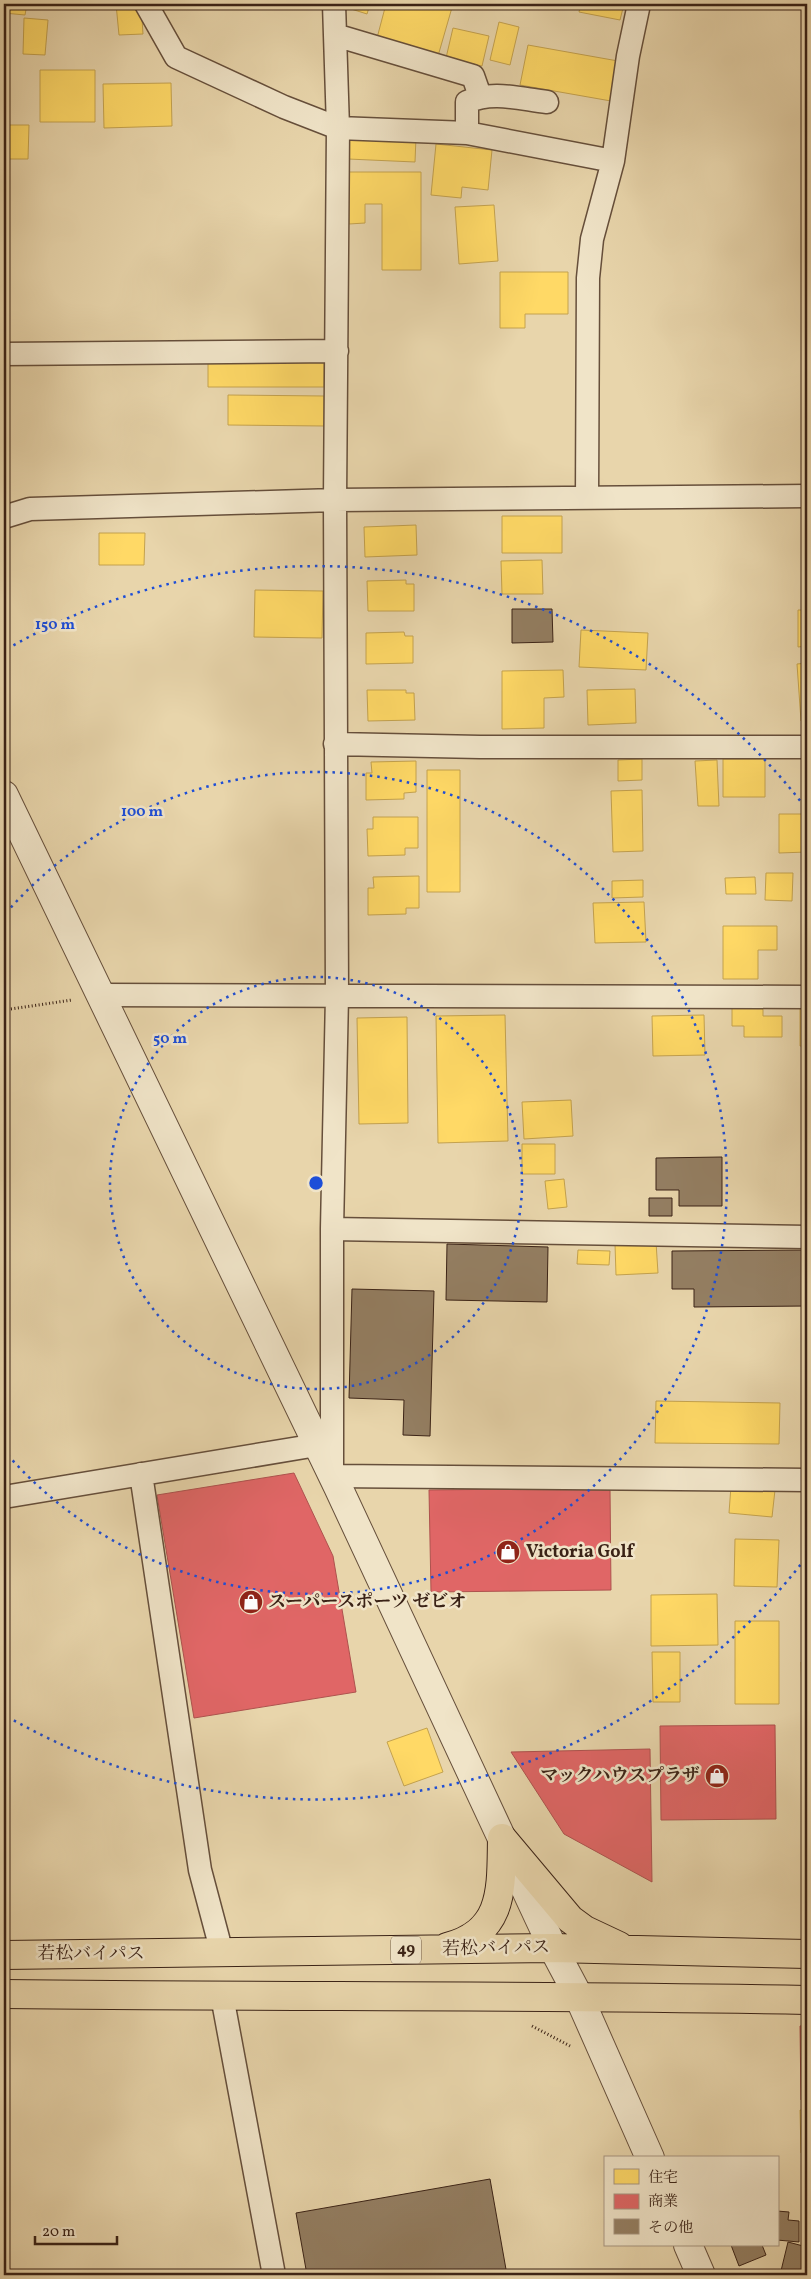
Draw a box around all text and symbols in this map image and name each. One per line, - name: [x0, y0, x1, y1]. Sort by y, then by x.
- text: 150 m: [35, 615, 75, 636]
- text: 100 m: [121, 802, 164, 823]
- text: 50 m: [153, 1029, 187, 1050]
- centre of rings: [307, 1174, 325, 1192]
- shop icon: Victoria Golf: [495, 1539, 521, 1565]
- place label: Victoria Golf: [526, 1540, 636, 1565]
- shop icon: スーパースポーツ ゼビオ: [238, 1589, 264, 1615]
- place label: スーパースポーツ ゼビオ: [268, 1590, 466, 1615]
- shop icon: マックハウスプラザ: [704, 1763, 730, 1789]
- place label: マックハウスプラザ: [540, 1764, 700, 1789]
- road number: 49: [391, 1936, 421, 1964]
- street label: 若松バイパス: [442, 1936, 550, 1962]
- street label: 若松バイパス: [37, 1942, 145, 1967]
- legend: [604, 2156, 778, 2246]
- text: 住宅: [648, 2168, 678, 2189]
- text: 商業: [648, 2192, 678, 2213]
- scale bar: [35, 2214, 118, 2246]
- text: その他: [648, 2218, 693, 2239]
- text: 20 m: [42, 2222, 75, 2243]

